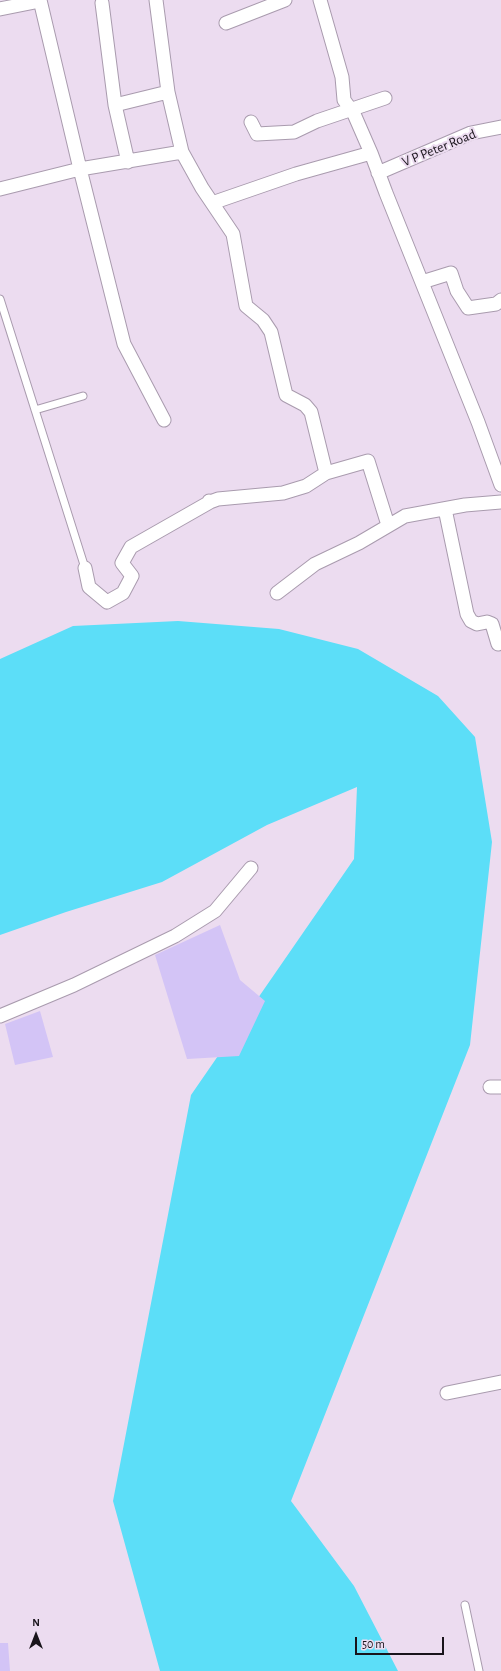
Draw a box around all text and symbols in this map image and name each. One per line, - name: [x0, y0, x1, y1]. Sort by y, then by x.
- street label: V P Peter Road: [400, 126, 478, 170]
- north arrow: [16, 1615, 56, 1655]
- text: N: [32, 1617, 40, 1628]
- scale bar: [357, 1629, 446, 1655]
- text: 50 m: [362, 1638, 385, 1650]

